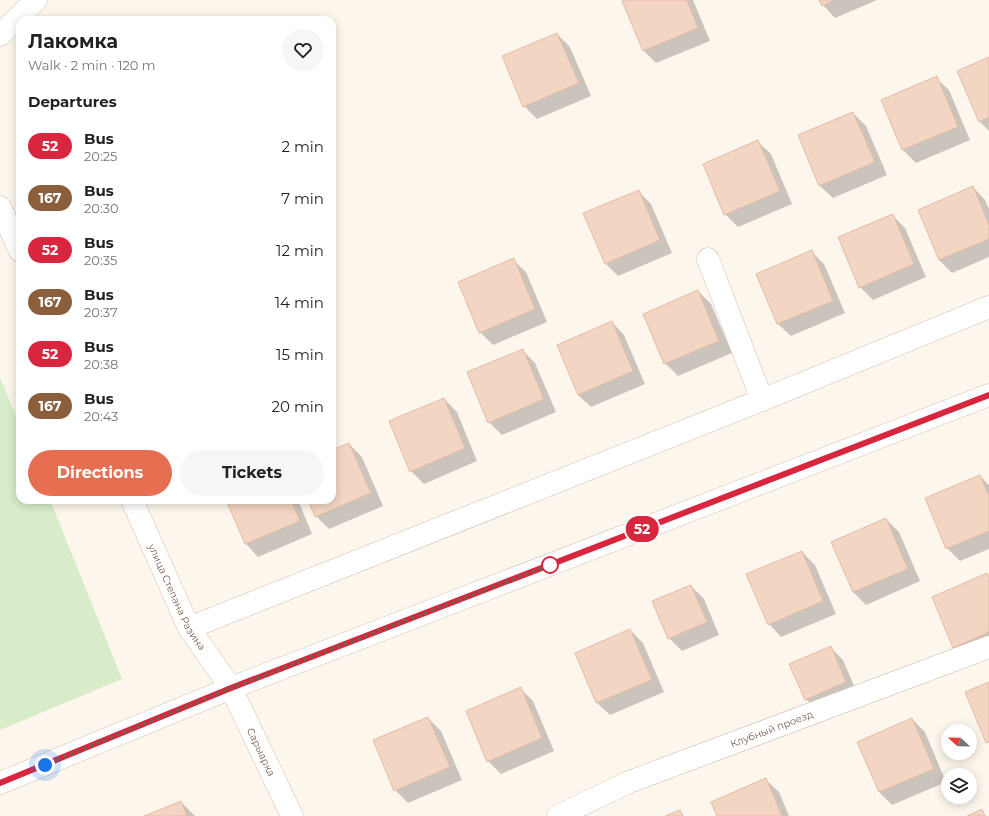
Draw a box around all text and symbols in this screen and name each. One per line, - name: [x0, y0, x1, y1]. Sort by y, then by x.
- button: heart: [282, 29, 324, 71]
- text: Лакомка: [28, 30, 118, 53]
- text: Walk · 2 min · 120 m: [28, 57, 156, 73]
- text: Departures: [28, 92, 117, 111]
- text: Bus: [84, 129, 114, 148]
- text: 52: [42, 137, 58, 155]
- text: 2 min: [281, 137, 324, 156]
- text: 20:25: [84, 148, 117, 164]
- text: Bus: [84, 181, 114, 200]
- text: 167: [38, 189, 62, 207]
- text: 7 min: [281, 189, 324, 208]
- text: 20:30: [84, 200, 119, 216]
- text: Bus: [84, 233, 114, 252]
- text: 52: [42, 241, 58, 259]
- text: 12 min: [276, 241, 324, 260]
- text: 20:35: [84, 252, 117, 268]
- text: Bus: [84, 285, 114, 304]
- text: 167: [38, 293, 62, 311]
- text: 14 min: [275, 293, 324, 312]
- text: 20:37: [84, 304, 118, 320]
- text: Bus: [84, 337, 114, 356]
- text: 52: [42, 345, 58, 363]
- text: 15 min: [276, 345, 324, 364]
- text: 20:38: [84, 356, 118, 372]
- text: Bus: [84, 389, 114, 408]
- text: 167: [38, 397, 62, 415]
- text: 20 min: [272, 397, 324, 416]
- text: 20:43: [84, 408, 118, 424]
- button: Directions: [28, 450, 172, 496]
- button: Tickets: [180, 450, 324, 496]
- line badge: 52: [624, 516, 660, 542]
- text: 52: [634, 520, 650, 538]
- street label: улица Степана Разина: [145, 541, 208, 653]
- unlabelled marker: [541, 556, 559, 574]
- street label: Клубный проезд: [729, 707, 815, 750]
- north arrow: [941, 724, 977, 760]
- map controls: [941, 724, 977, 804]
- street label: Сарыарқа: [244, 726, 278, 778]
- your location: [35, 755, 55, 775]
- button: layers: [941, 768, 977, 804]

